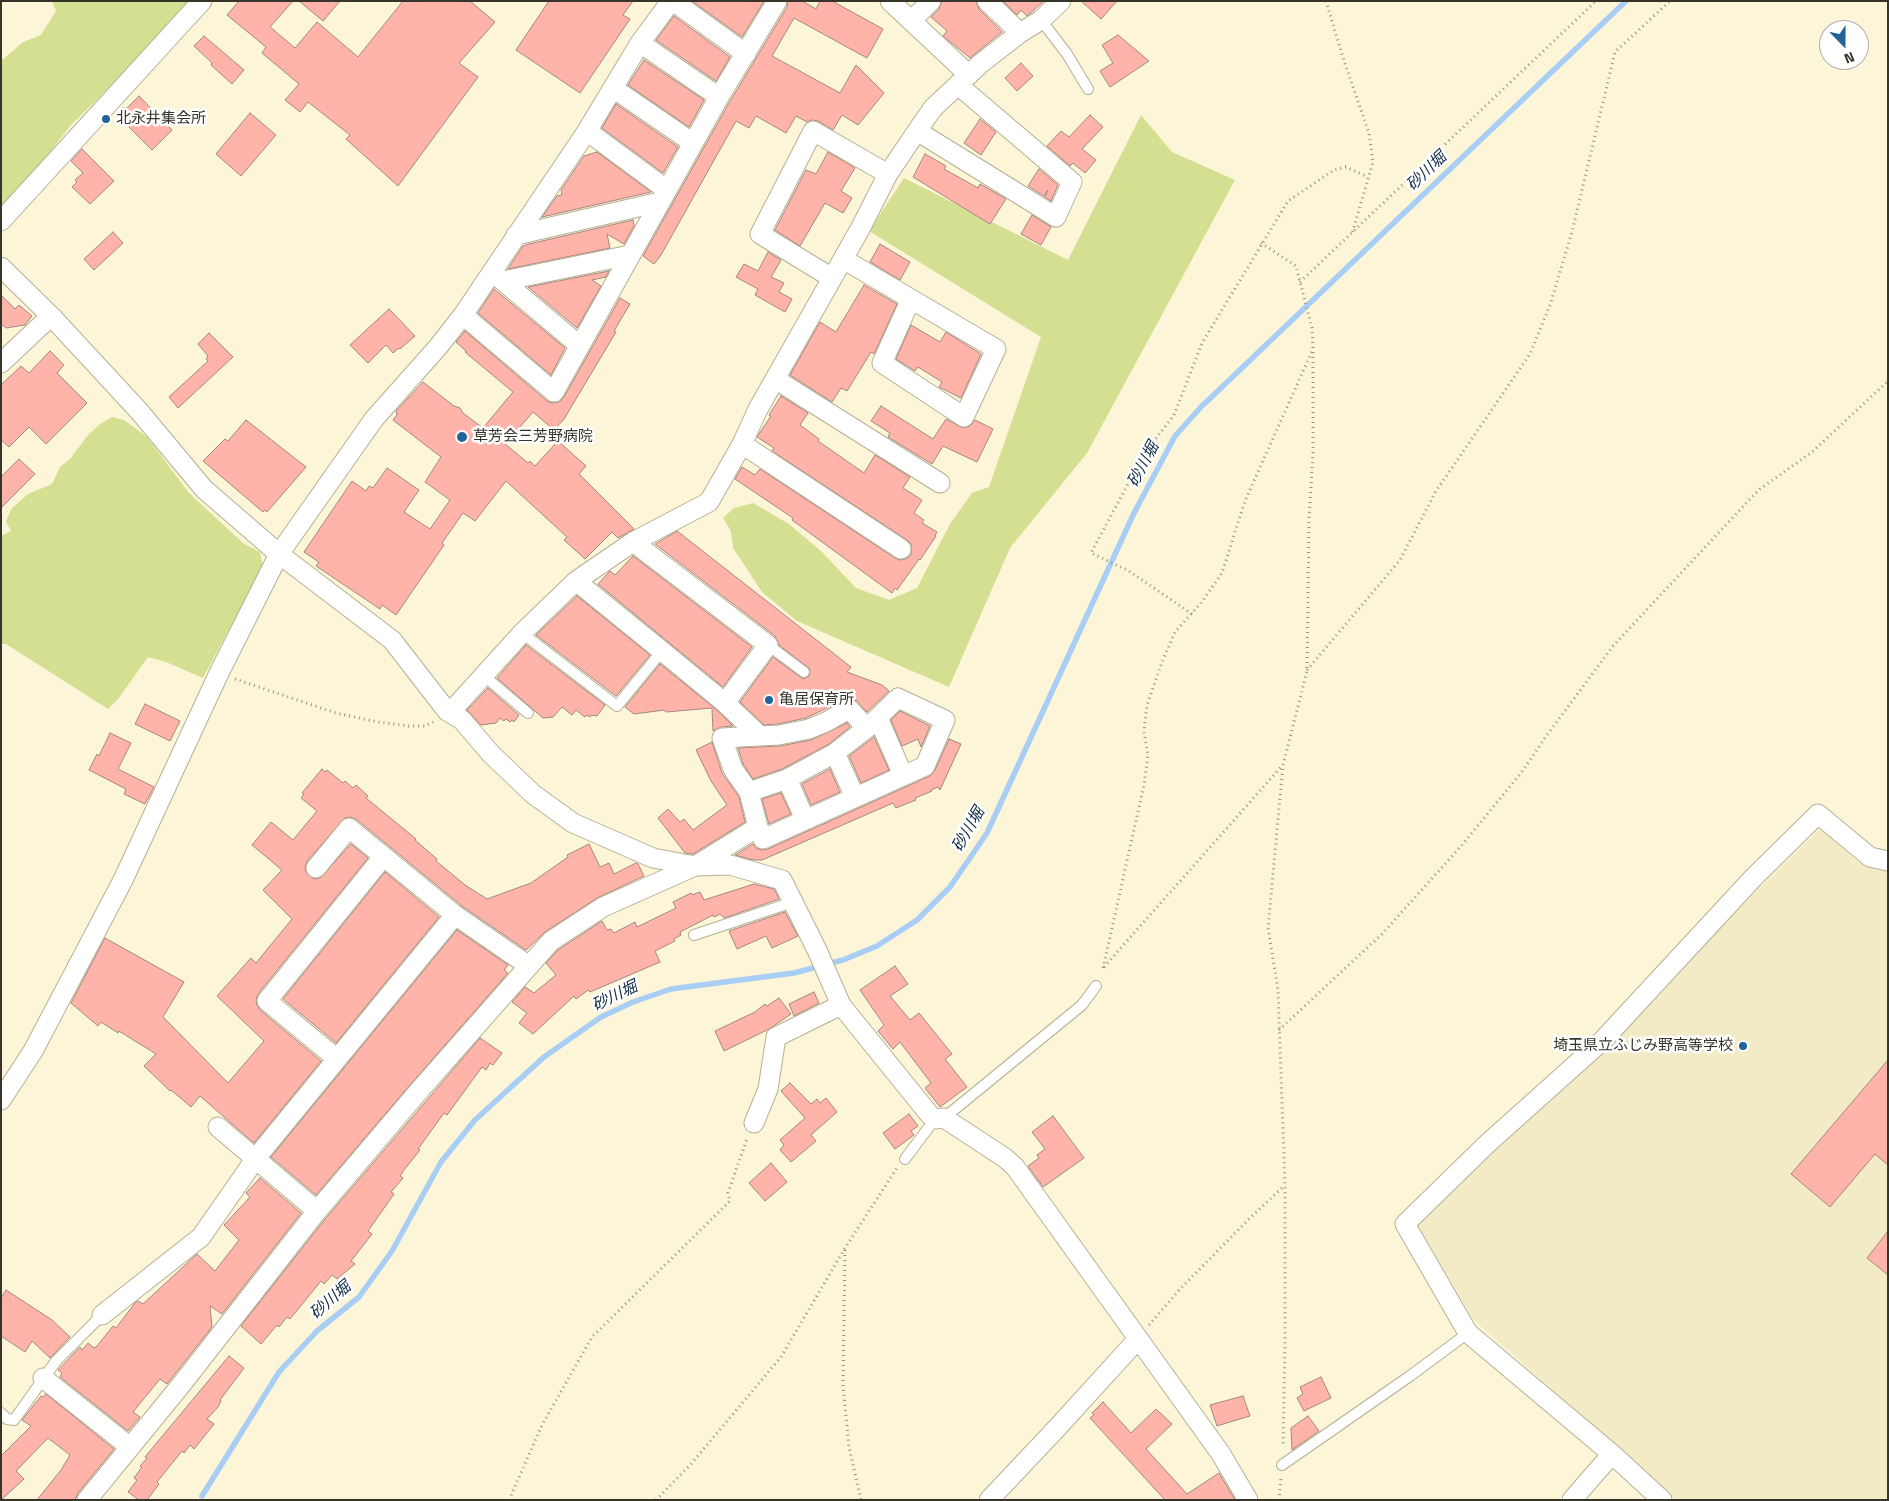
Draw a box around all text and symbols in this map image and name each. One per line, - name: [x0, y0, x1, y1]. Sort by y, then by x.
- north arrow: [1819, 20, 1869, 70]
- text: N: [1841, 47, 1858, 70]
- place label: 北永井集会所: [116, 110, 206, 128]
- marker: 北永井集会所: [100, 113, 112, 125]
- water label: 砂川堀: [1403, 148, 1451, 196]
- place label: 草芳会三芳野病院: [473, 428, 593, 446]
- marker: 草芳会三芳野病院: [455, 430, 469, 444]
- water label: 砂川堀: [1124, 439, 1164, 491]
- place label: 亀居保育所: [779, 691, 854, 709]
- marker: 亀居保育所: [763, 694, 775, 706]
- water label: 砂川堀: [949, 804, 989, 856]
- water label: 砂川堀: [589, 978, 641, 1016]
- place label: 埼玉県立ふじみ野高等学校: [1553, 1037, 1733, 1055]
- marker: 埼玉県立ふじみ野高等学校: [1737, 1040, 1749, 1052]
- water label: 砂川堀: [307, 1278, 355, 1324]

